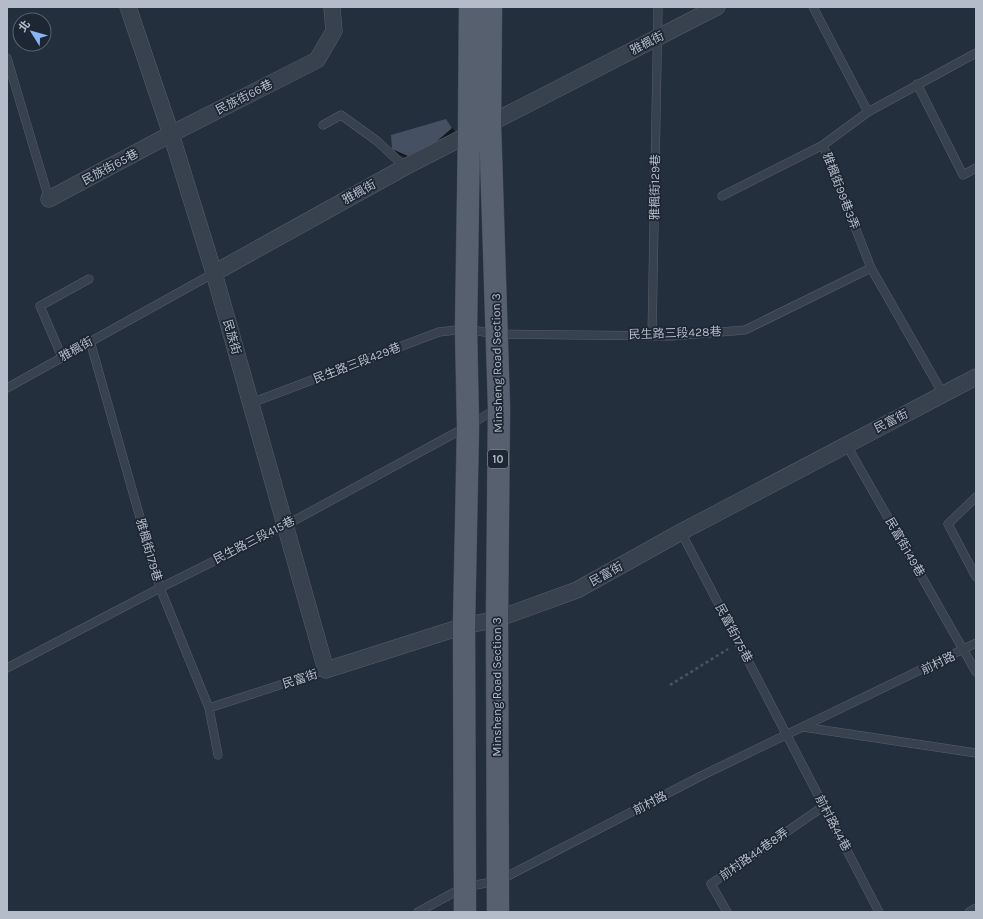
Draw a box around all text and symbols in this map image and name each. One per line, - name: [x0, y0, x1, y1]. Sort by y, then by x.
- north arrow: [12, 12, 52, 52]
- text: 北: [16, 18, 33, 35]
- street label: 雅楓街: [628, 29, 666, 57]
- street label: 民族街66巷: [213, 77, 275, 117]
- street label: 民族街65巷: [79, 146, 141, 188]
- street label: 雅楓街99巷3弄: [820, 151, 862, 231]
- street label: 雅楓街129巷: [647, 154, 663, 220]
- street label: 雅楓街: [340, 177, 378, 207]
- street label: Minsheng Road Section 3: [489, 293, 505, 433]
- street label: 民族街: [220, 318, 244, 356]
- street label: 民生路三段428巷: [628, 324, 722, 342]
- street label: 雅楓街: [57, 334, 95, 364]
- street label: 民生路三段429巷: [311, 340, 403, 386]
- street label: 民富街: [872, 407, 910, 435]
- road number: 10: [488, 450, 508, 468]
- street label: 民生路三段415巷: [211, 513, 297, 567]
- street label: 民富街149巷: [883, 515, 927, 579]
- street label: 雅楓街179巷: [133, 517, 165, 583]
- street label: 民富街: [587, 559, 625, 589]
- street label: 民富街175巷: [713, 601, 755, 665]
- street label: Minsheng Road Section 3: [490, 617, 504, 757]
- street label: 前村路: [919, 649, 957, 677]
- street label: 民富街: [281, 667, 319, 691]
- street label: 前村路: [631, 789, 669, 817]
- street label: 前村路44巷: [812, 793, 854, 853]
- street label: 前村路44巷8弄: [717, 825, 791, 883]

